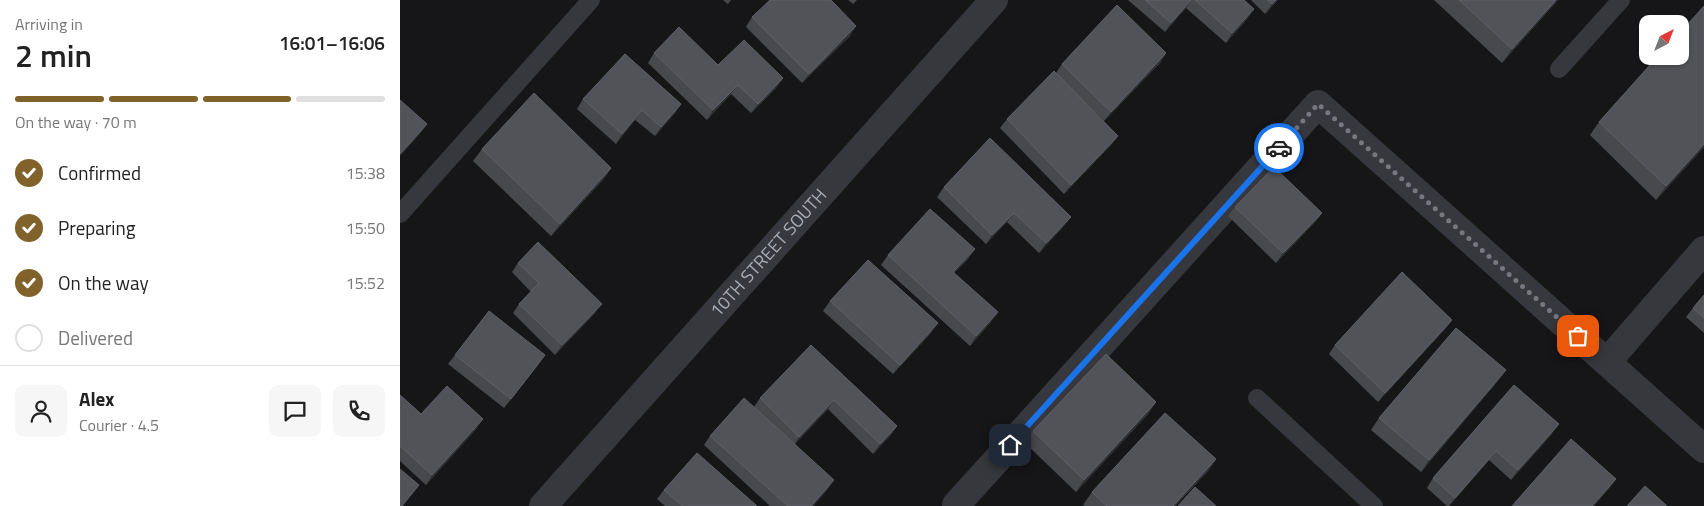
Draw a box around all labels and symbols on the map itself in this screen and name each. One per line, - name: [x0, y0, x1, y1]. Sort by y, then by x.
- north arrow: [1639, 15, 1689, 65]
- courier: [1254, 123, 1304, 173]
- street label: 10TH STREET SOUTH: [703, 182, 833, 323]
- pin: [1557, 315, 1599, 357]
- pin: [989, 424, 1031, 466]

